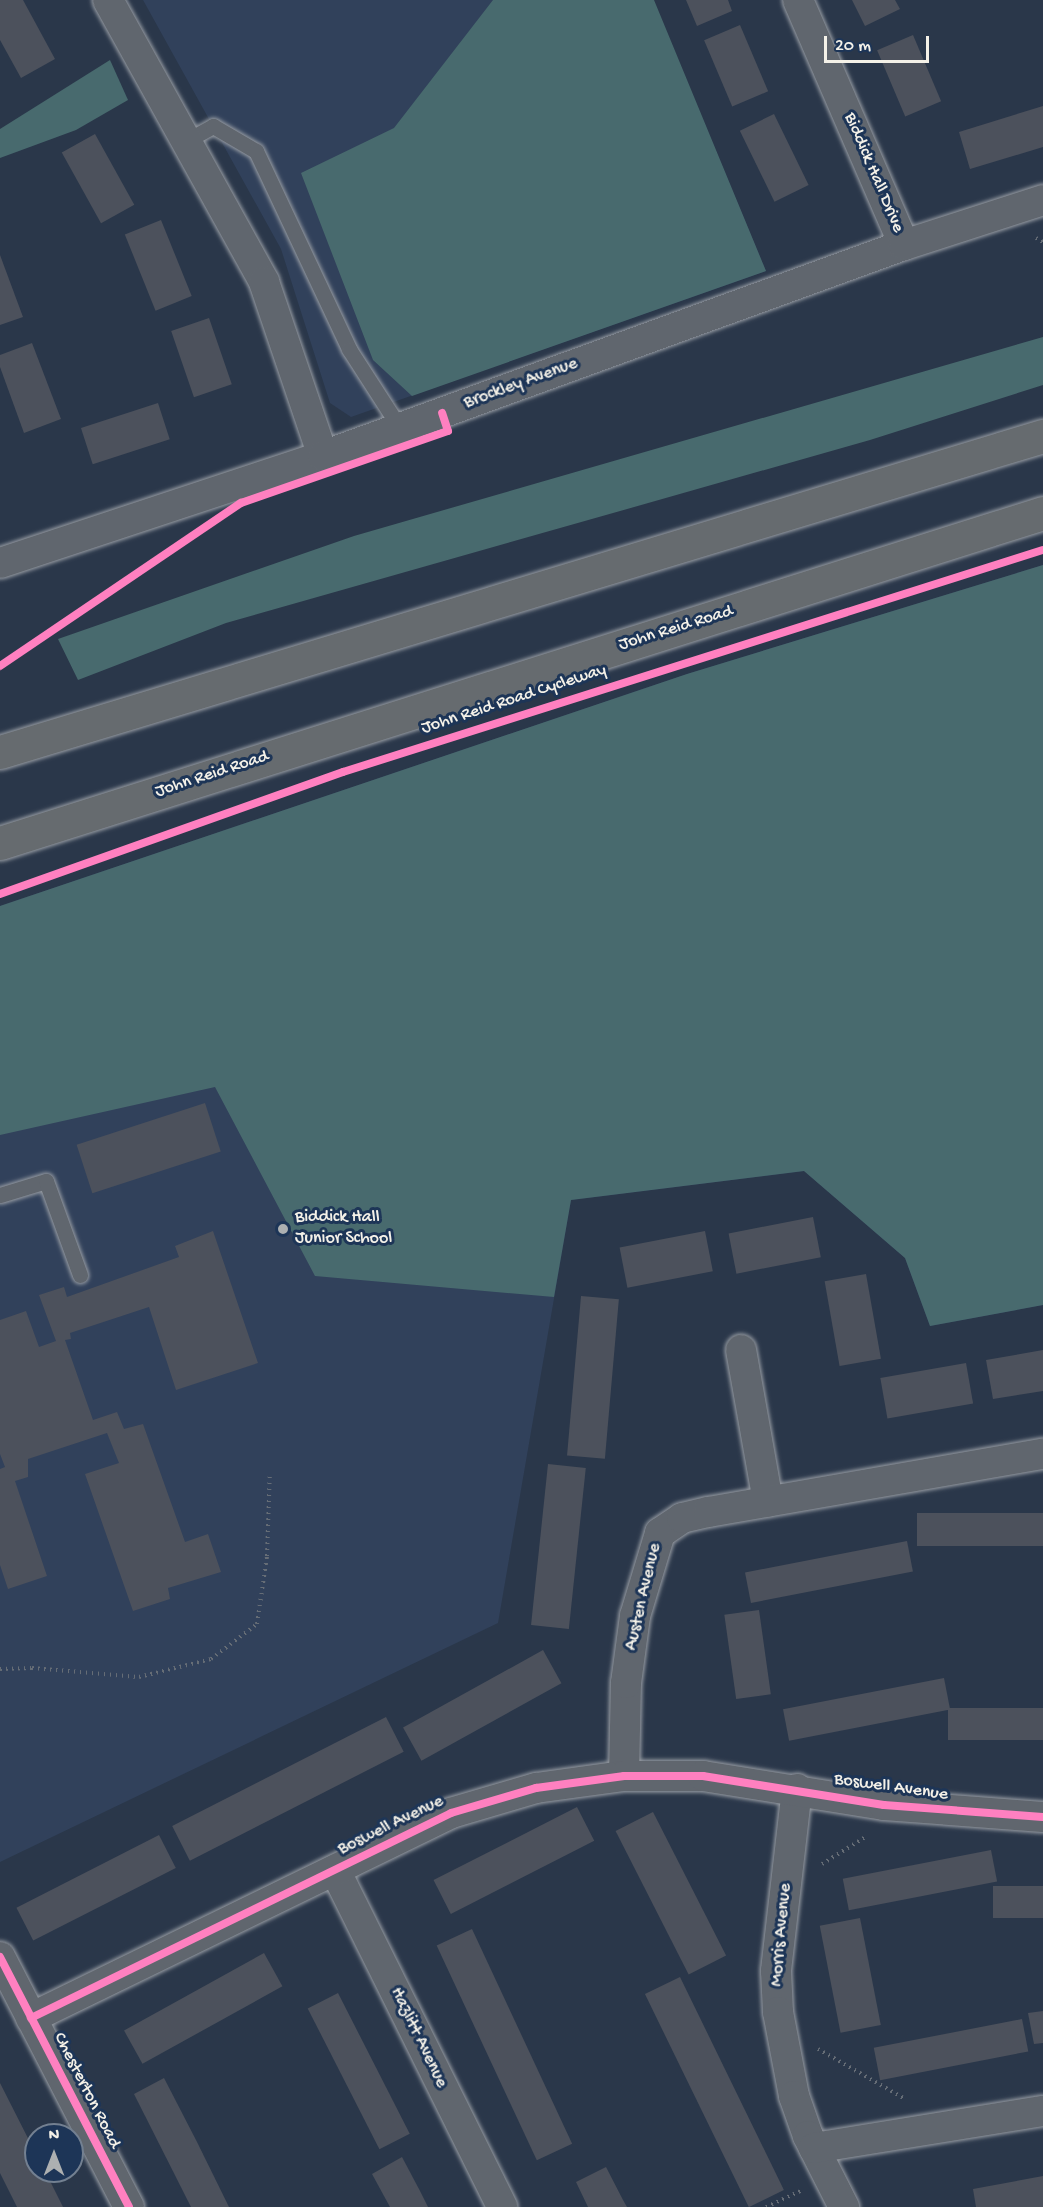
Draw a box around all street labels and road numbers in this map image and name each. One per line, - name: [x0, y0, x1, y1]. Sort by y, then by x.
- street label: Biddick Hall Drive: [838, 110, 908, 236]
- street label: Brockley Avenue: [461, 353, 581, 415]
- street label: John Reid Road: [616, 601, 736, 657]
- street label: John Reid Road Cycleway: [419, 660, 609, 740]
- street label: John Reid Road: [152, 746, 272, 804]
- street label: Austen Avenue: [621, 1541, 667, 1653]
- street label: Boswell Avenue: [833, 1769, 949, 1807]
- street label: Boswell Avenue: [335, 1791, 447, 1861]
- street label: Morris Avenue: [767, 1883, 797, 1987]
- street label: Hazlitt Avenue: [384, 1984, 452, 2092]
- street label: Chesterton Road: [48, 2029, 124, 2153]

